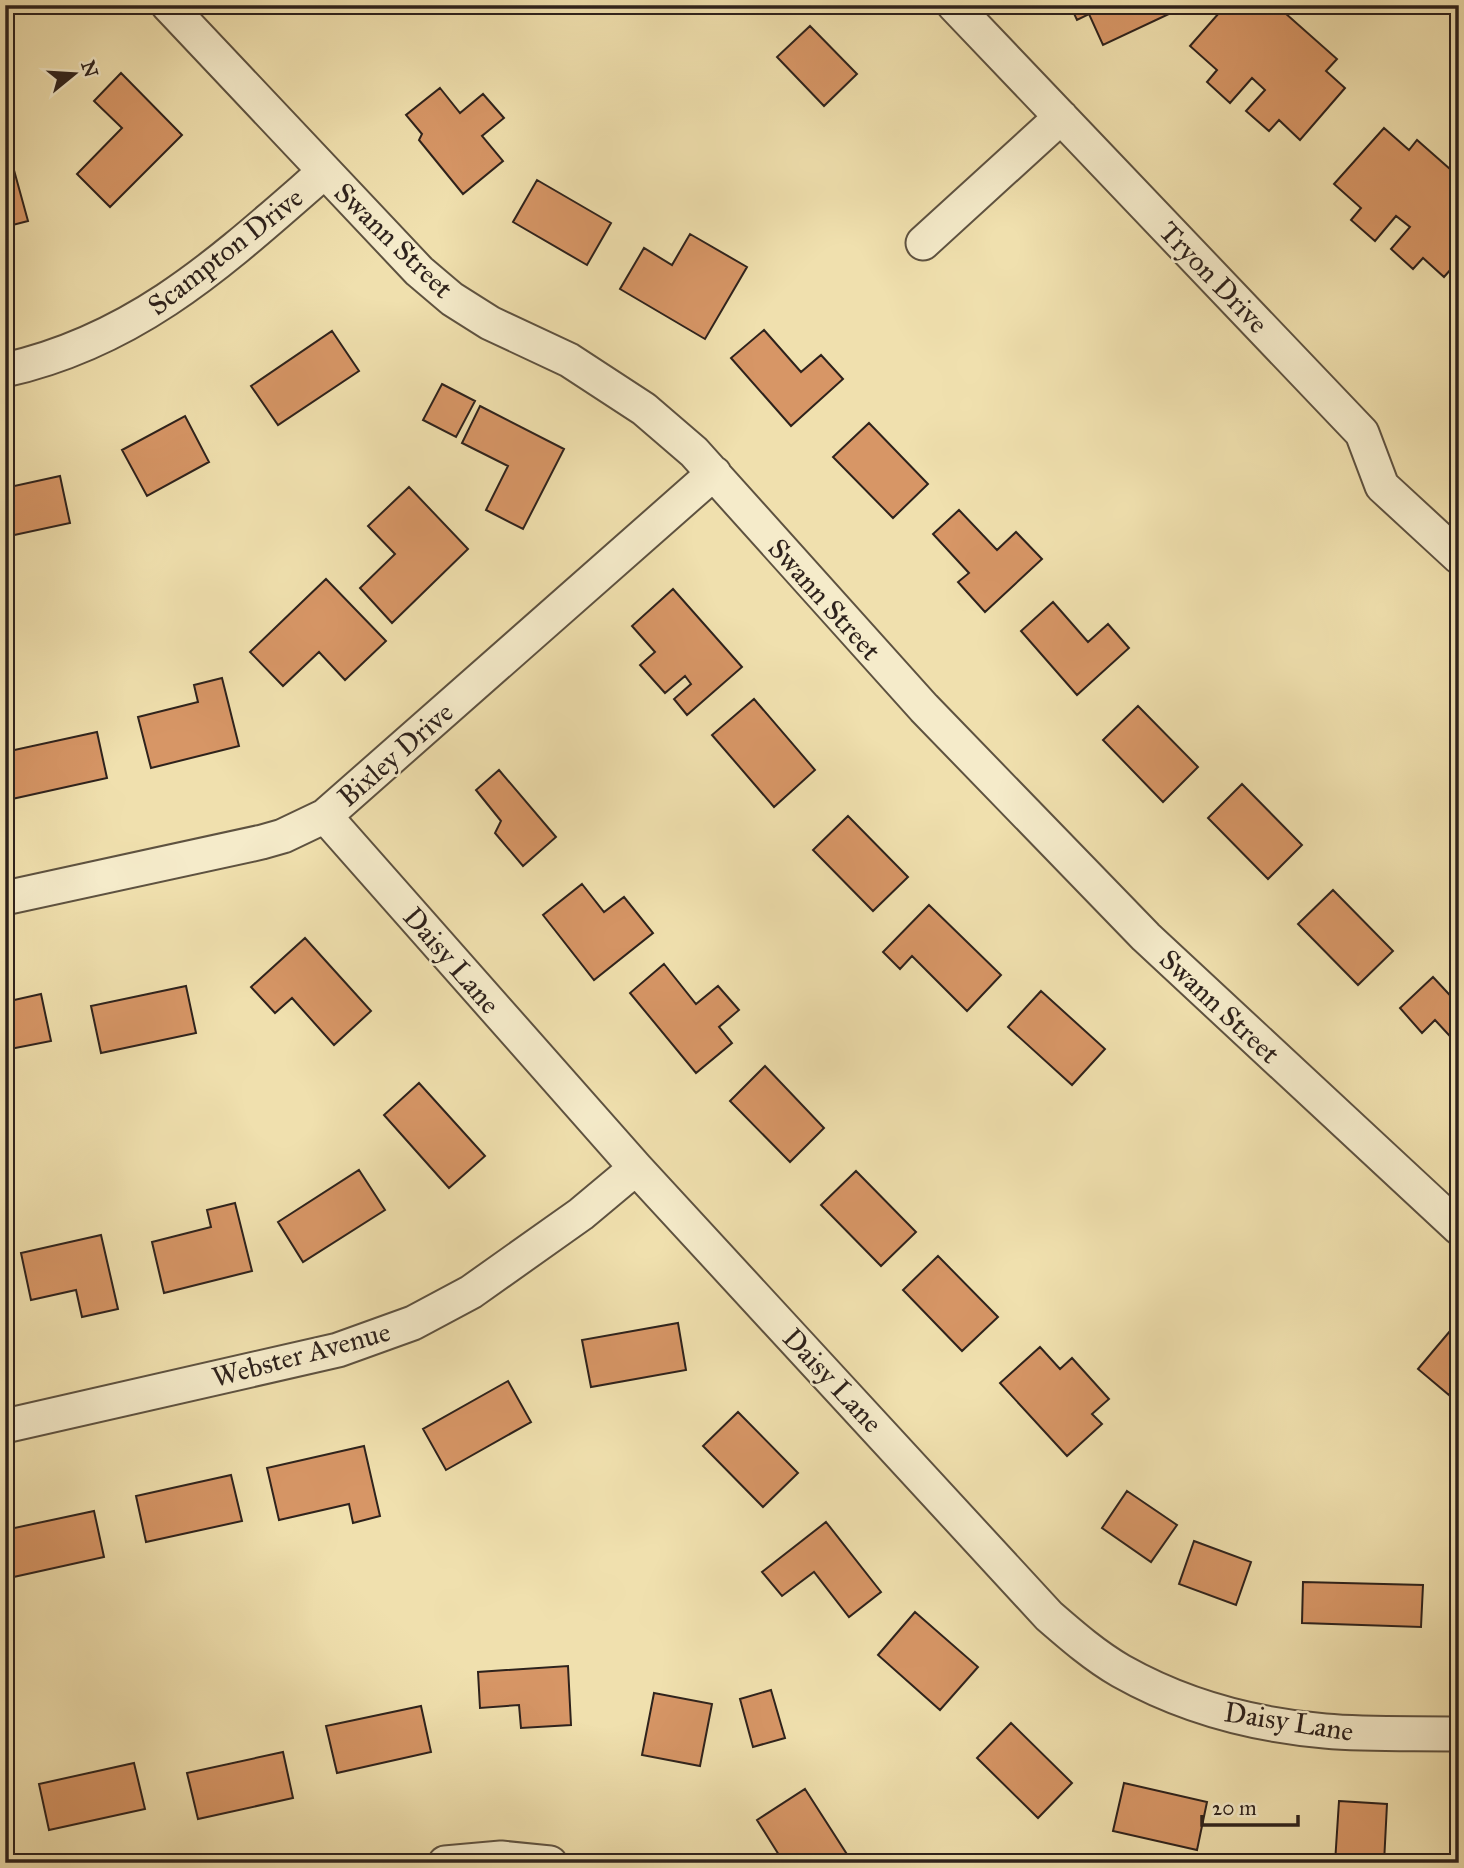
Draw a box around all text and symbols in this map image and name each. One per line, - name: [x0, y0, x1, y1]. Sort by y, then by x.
- north arrow: [38, 38, 108, 108]
- text: N: [76, 58, 103, 80]
- street label: Swann Street: [327, 175, 461, 306]
- street label: Scampton Drive: [141, 180, 310, 323]
- street label: Tryon Drive: [1152, 214, 1276, 341]
- street label: Swann Street: [761, 531, 889, 668]
- street label: Bixley Drive: [330, 695, 460, 814]
- street label: Daisy Lane: [396, 900, 508, 1021]
- street label: Swann Street: [1152, 942, 1287, 1071]
- street label: Webster Avenue: [208, 1314, 394, 1395]
- street label: Daisy Lane: [775, 1321, 890, 1440]
- street label: Daisy Lane: [1222, 1694, 1356, 1749]
- scale bar: [1202, 1784, 1298, 1828]
- text: 20 m: [1212, 1795, 1257, 1821]

